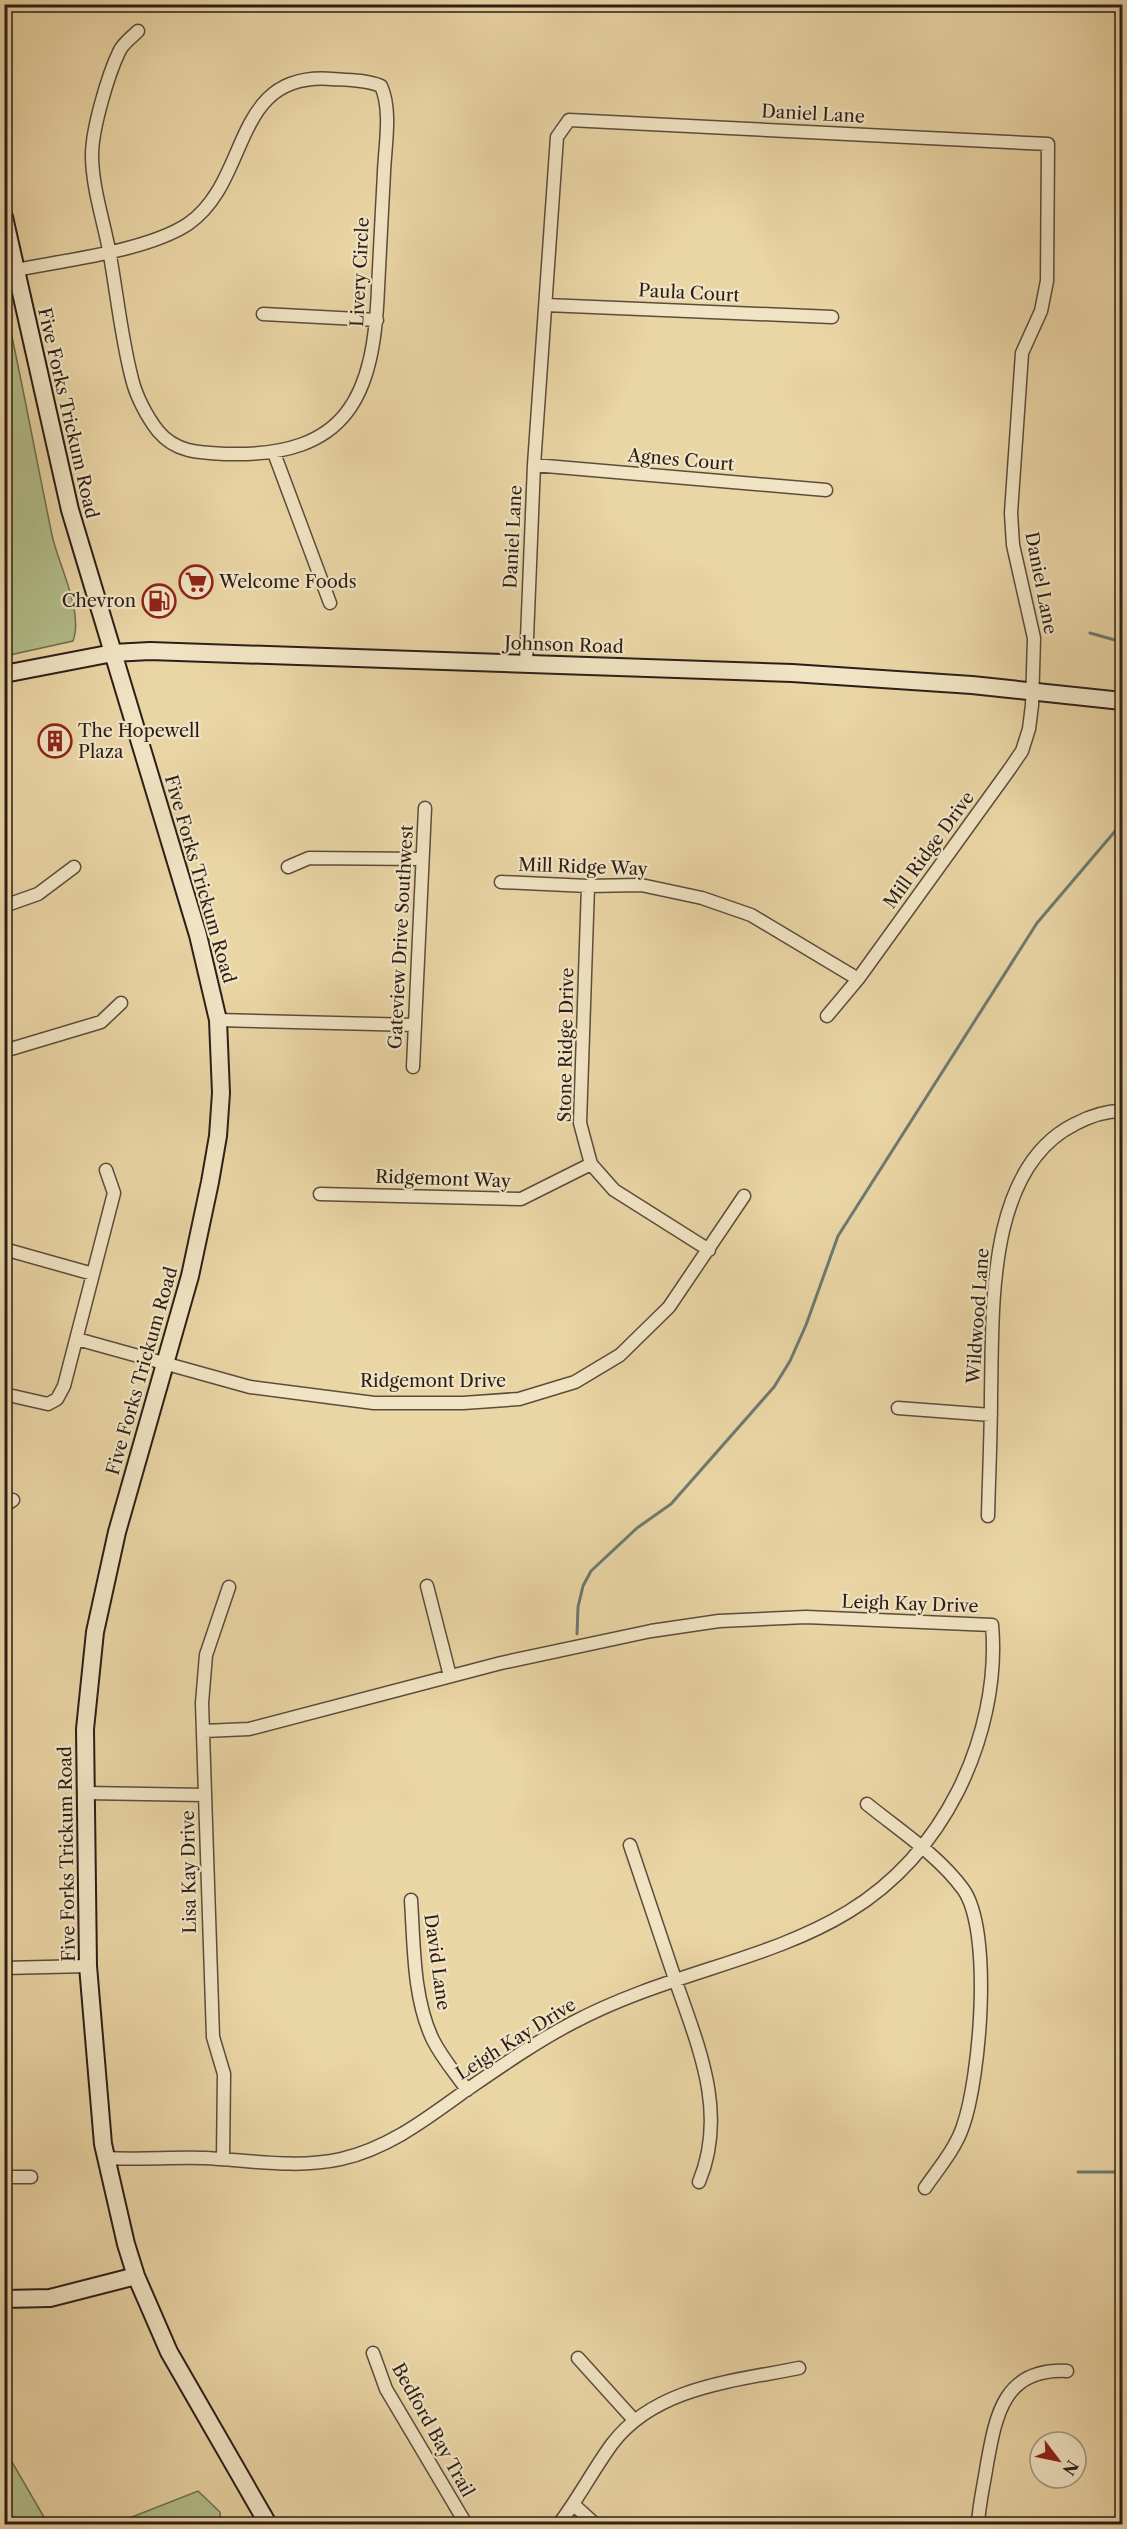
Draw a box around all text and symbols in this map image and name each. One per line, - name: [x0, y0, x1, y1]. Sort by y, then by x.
- street label: Daniel Lane: [761, 100, 865, 128]
- street label: Livery Circle: [346, 217, 374, 327]
- street label: Paula Court: [638, 279, 741, 307]
- street label: Five Forks Trickum Road: [33, 305, 103, 521]
- street label: Agnes Court: [626, 444, 736, 476]
- street label: Daniel Lane: [499, 485, 527, 589]
- street label: Daniel Lane: [1020, 530, 1062, 636]
- supermarket icon: Welcome Foods: [178, 564, 214, 600]
- place label: Welcome Foods: [218, 571, 357, 593]
- fuel station icon: Chevron: [141, 583, 177, 619]
- place label: Chevron: [62, 590, 136, 612]
- street label: Johnson Road: [501, 632, 624, 658]
- place label: The Hopewell Plaza: [78, 720, 200, 763]
- building icon: The Hopewell Plaza: [37, 723, 73, 759]
- street label: Five Forks Trickum Road: [160, 772, 240, 986]
- street label: Mill Ridge Drive: [879, 787, 979, 913]
- street label: Gateview Drive Southwest: [384, 824, 418, 1050]
- street label: Mill Ridge Way: [518, 854, 649, 880]
- street label: Stone Ridge Drive: [554, 967, 578, 1123]
- street label: Ridgemont Way: [375, 1166, 512, 1192]
- street label: Wildwood Lane: [962, 1247, 994, 1386]
- street label: Five Forks Trickum Road: [102, 1264, 182, 1478]
- street label: Ridgemont Drive: [360, 1370, 506, 1392]
- street label: Leigh Kay Drive: [841, 1591, 979, 1617]
- street label: Five Forks Trickum Road: [54, 1746, 80, 1962]
- street label: Lisa Kay Drive: [177, 1810, 201, 1934]
- street label: David Lane: [419, 1912, 455, 2012]
- street label: Leigh Kay Drive: [452, 1993, 580, 2085]
- street label: Bedford Bay Trail: [387, 2359, 479, 2501]
- north arrow: [1028, 2430, 1088, 2490]
- text: N: [1059, 2457, 1083, 2479]

